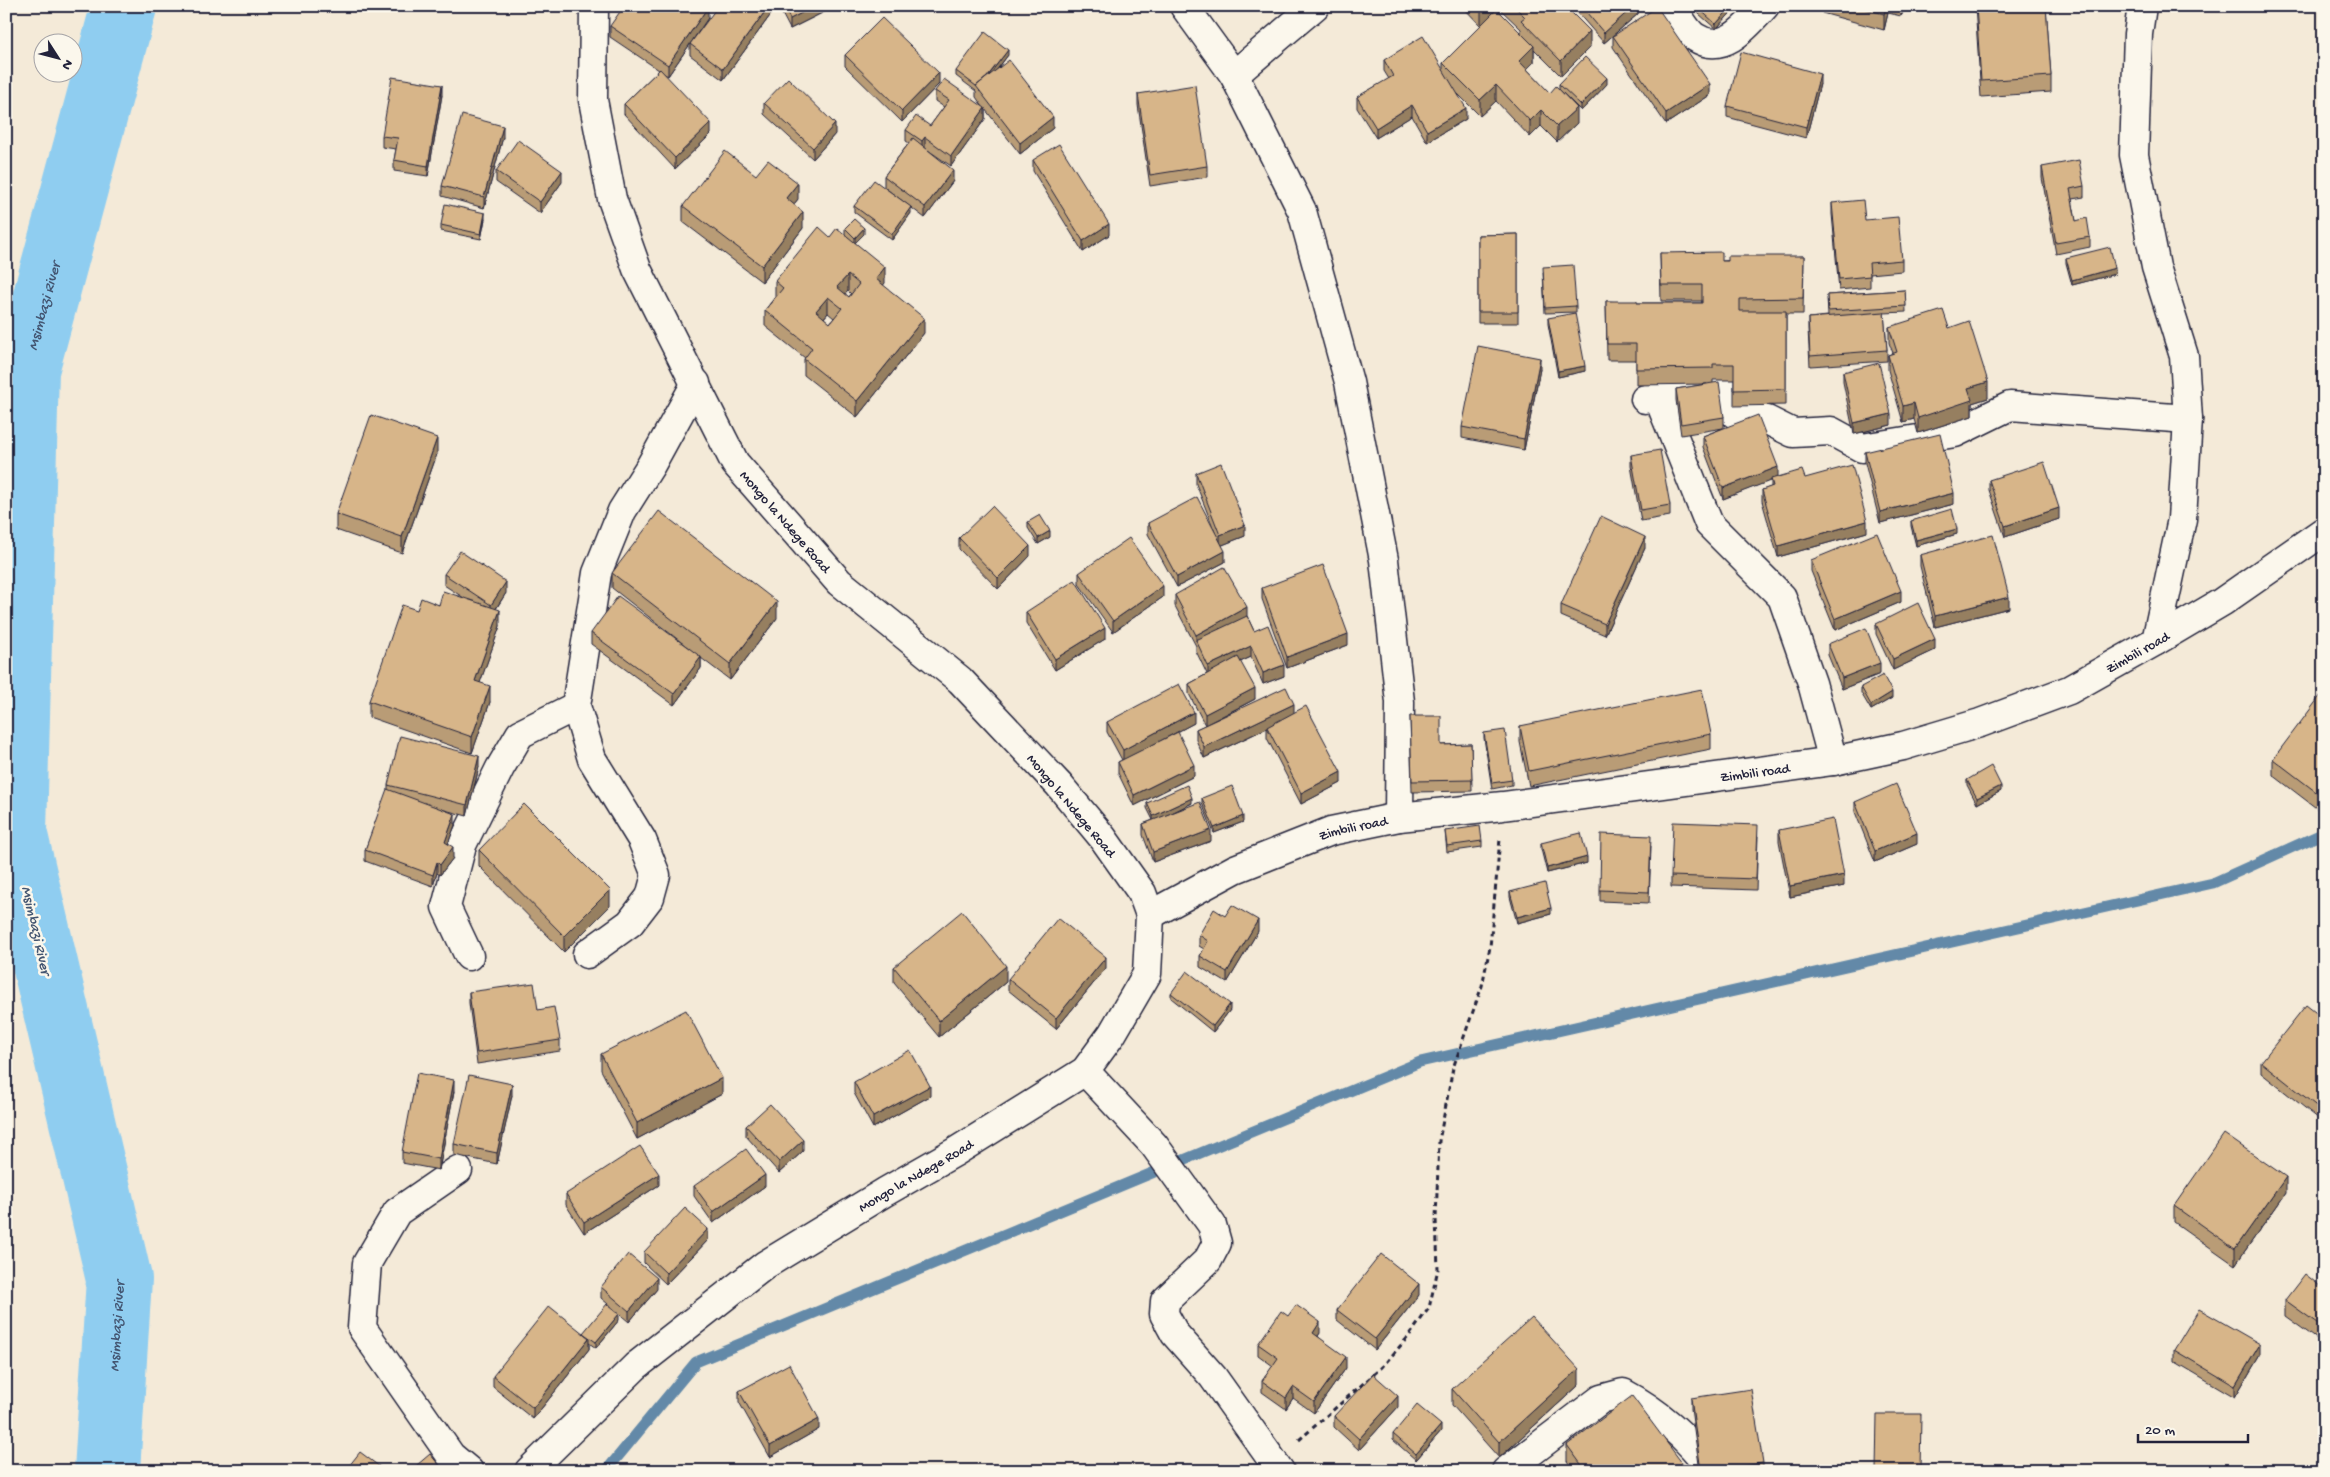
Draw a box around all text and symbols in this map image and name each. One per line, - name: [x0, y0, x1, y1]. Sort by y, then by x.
- north arrow: [32, 32, 82, 82]
- text: N: [57, 55, 76, 73]
- water label: Msimbazi River: [25, 258, 66, 352]
- street label: Mongo la Ndege Road: [735, 468, 834, 579]
- street label: Zimbili road: [2104, 628, 2175, 678]
- street label: Mongo la Ndege Road: [1022, 751, 1120, 863]
- street label: Zimbili road: [1719, 761, 1793, 787]
- street label: Zimbili road: [1317, 813, 1391, 846]
- water label: Msimbazi River: [16, 884, 55, 979]
- street label: Mongo la Ndege Road: [856, 1136, 979, 1217]
- water label: Msimbazi River: [106, 1278, 130, 1372]
- scale bar: [2138, 1412, 2248, 1444]
- text: 20 m: [2145, 1422, 2175, 1440]

